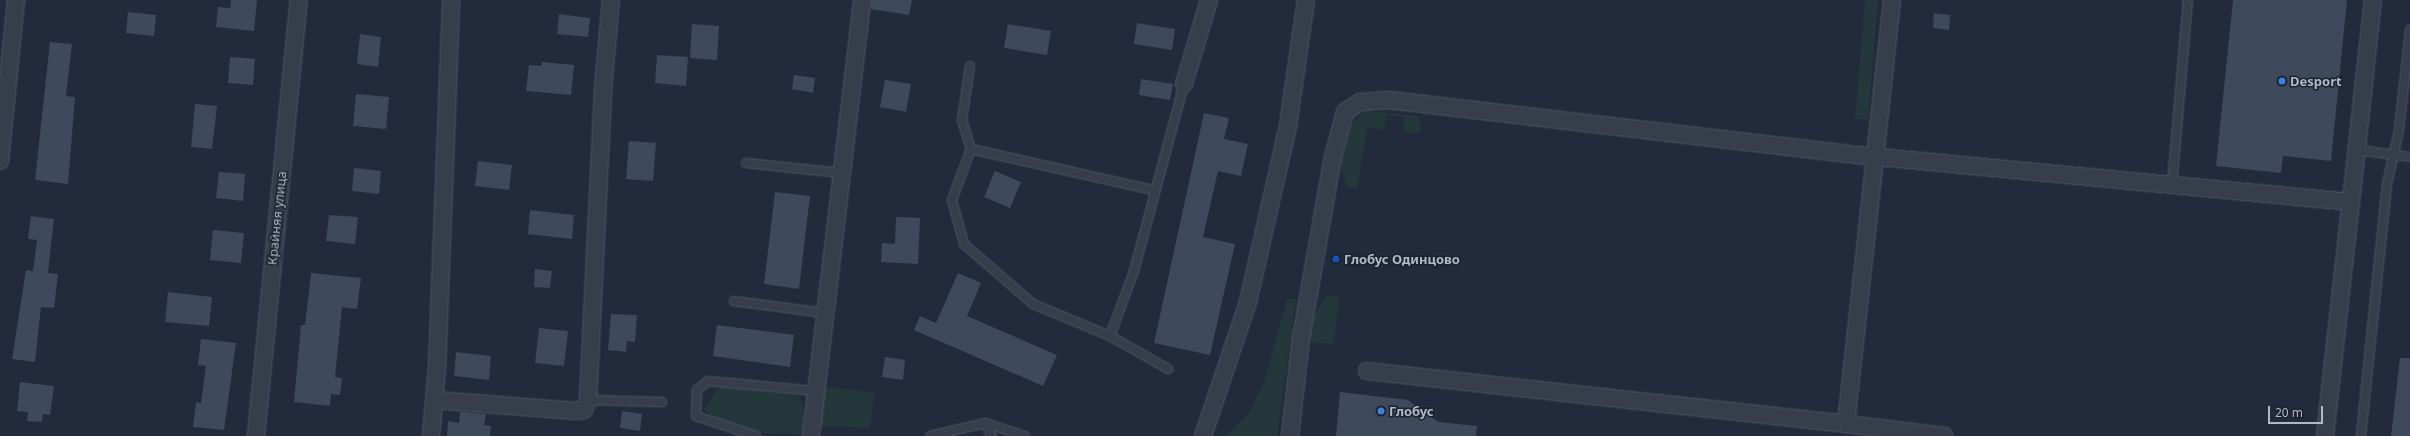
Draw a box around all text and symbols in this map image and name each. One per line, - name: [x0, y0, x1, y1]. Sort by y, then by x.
- place label: Desport: [2290, 73, 2342, 89]
- marker: Desport: [2277, 76, 2287, 86]
- street label: Крайняя улица: [264, 170, 290, 266]
- place label: Глобус Одинцово: [1344, 251, 1460, 267]
- marker: Глобус Одинцово: [1331, 254, 1341, 264]
- scale bar: [2270, 398, 2325, 424]
- place label: Глобус: [1389, 403, 1434, 419]
- text: 20 m: [2275, 404, 2303, 421]
- marker: Глобус: [1376, 406, 1386, 416]

